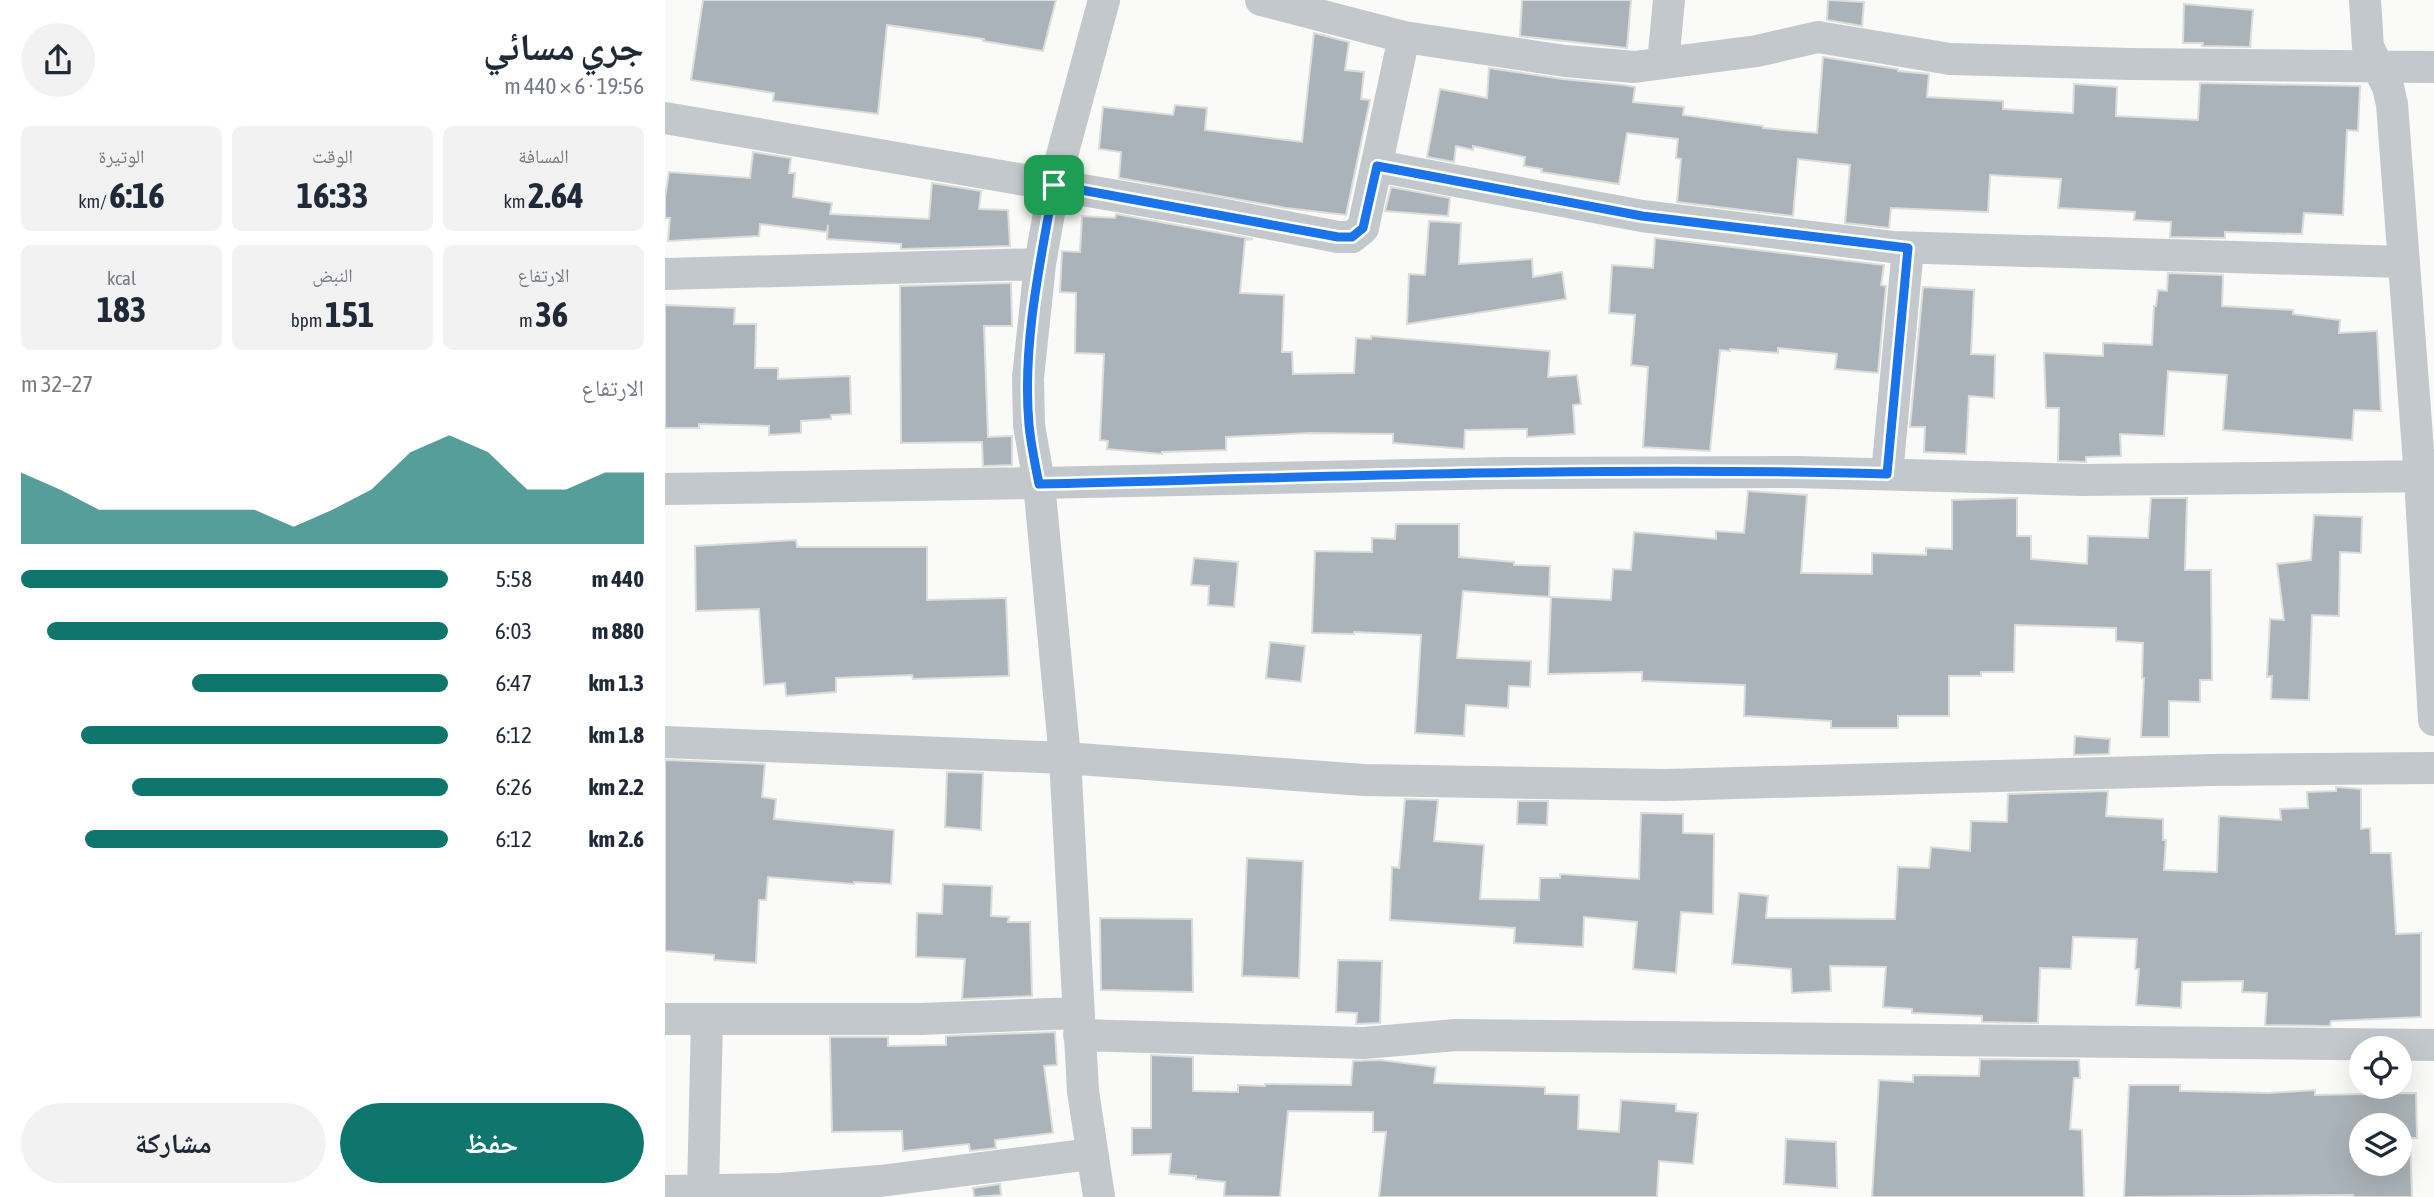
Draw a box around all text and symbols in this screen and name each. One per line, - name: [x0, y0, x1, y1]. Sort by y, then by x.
- button: share: [21, 23, 95, 97]
- text: جري مسائي: [483, 25, 644, 68]
- text: 19:56 · 6 × 440 m: [504, 73, 644, 99]
- text: الوتيرة: [98, 145, 145, 167]
- text: الوقت: [312, 145, 353, 167]
- text: المسافة: [518, 145, 569, 167]
- pin: [1024, 155, 1084, 215]
- icon: arrive: [1035, 166, 1073, 204]
- text: 6:16: [109, 175, 165, 215]
- text: 16:33: [296, 175, 369, 215]
- text: 2.64: [528, 175, 584, 215]
- text: /km: [78, 190, 109, 212]
- text: km: [503, 190, 528, 212]
- text: النبض: [312, 264, 353, 286]
- text: الارتفاع: [518, 264, 569, 286]
- text: kcal: [107, 267, 136, 289]
- text: 183: [97, 289, 146, 329]
- text: 151: [325, 294, 374, 334]
- text: 36: [535, 294, 568, 334]
- text: bpm: [291, 309, 325, 331]
- text: m: [519, 309, 535, 331]
- text: 27–32 m: [21, 371, 93, 397]
- text: الارتفاع: [581, 375, 644, 401]
- text: 5:58: [495, 566, 532, 592]
- text: 440 m: [592, 566, 644, 592]
- text: 6:03: [495, 618, 532, 644]
- text: 880 m: [592, 618, 644, 644]
- text: 6:47: [495, 670, 532, 696]
- text: 1.3 km: [588, 670, 644, 696]
- text: 6:12: [495, 722, 532, 748]
- text: 1.8 km: [588, 722, 644, 748]
- text: 6:26: [495, 774, 532, 800]
- text: 2.2 km: [588, 774, 644, 800]
- text: 6:12: [495, 826, 532, 852]
- text: 2.6 km: [588, 826, 644, 852]
- map controls: [2349, 1036, 2412, 1176]
- button: locate: [2349, 1036, 2412, 1099]
- button: مشاركة: [21, 1103, 326, 1183]
- button: حفظ: [340, 1103, 644, 1183]
- button: layers: [2349, 1113, 2412, 1176]

